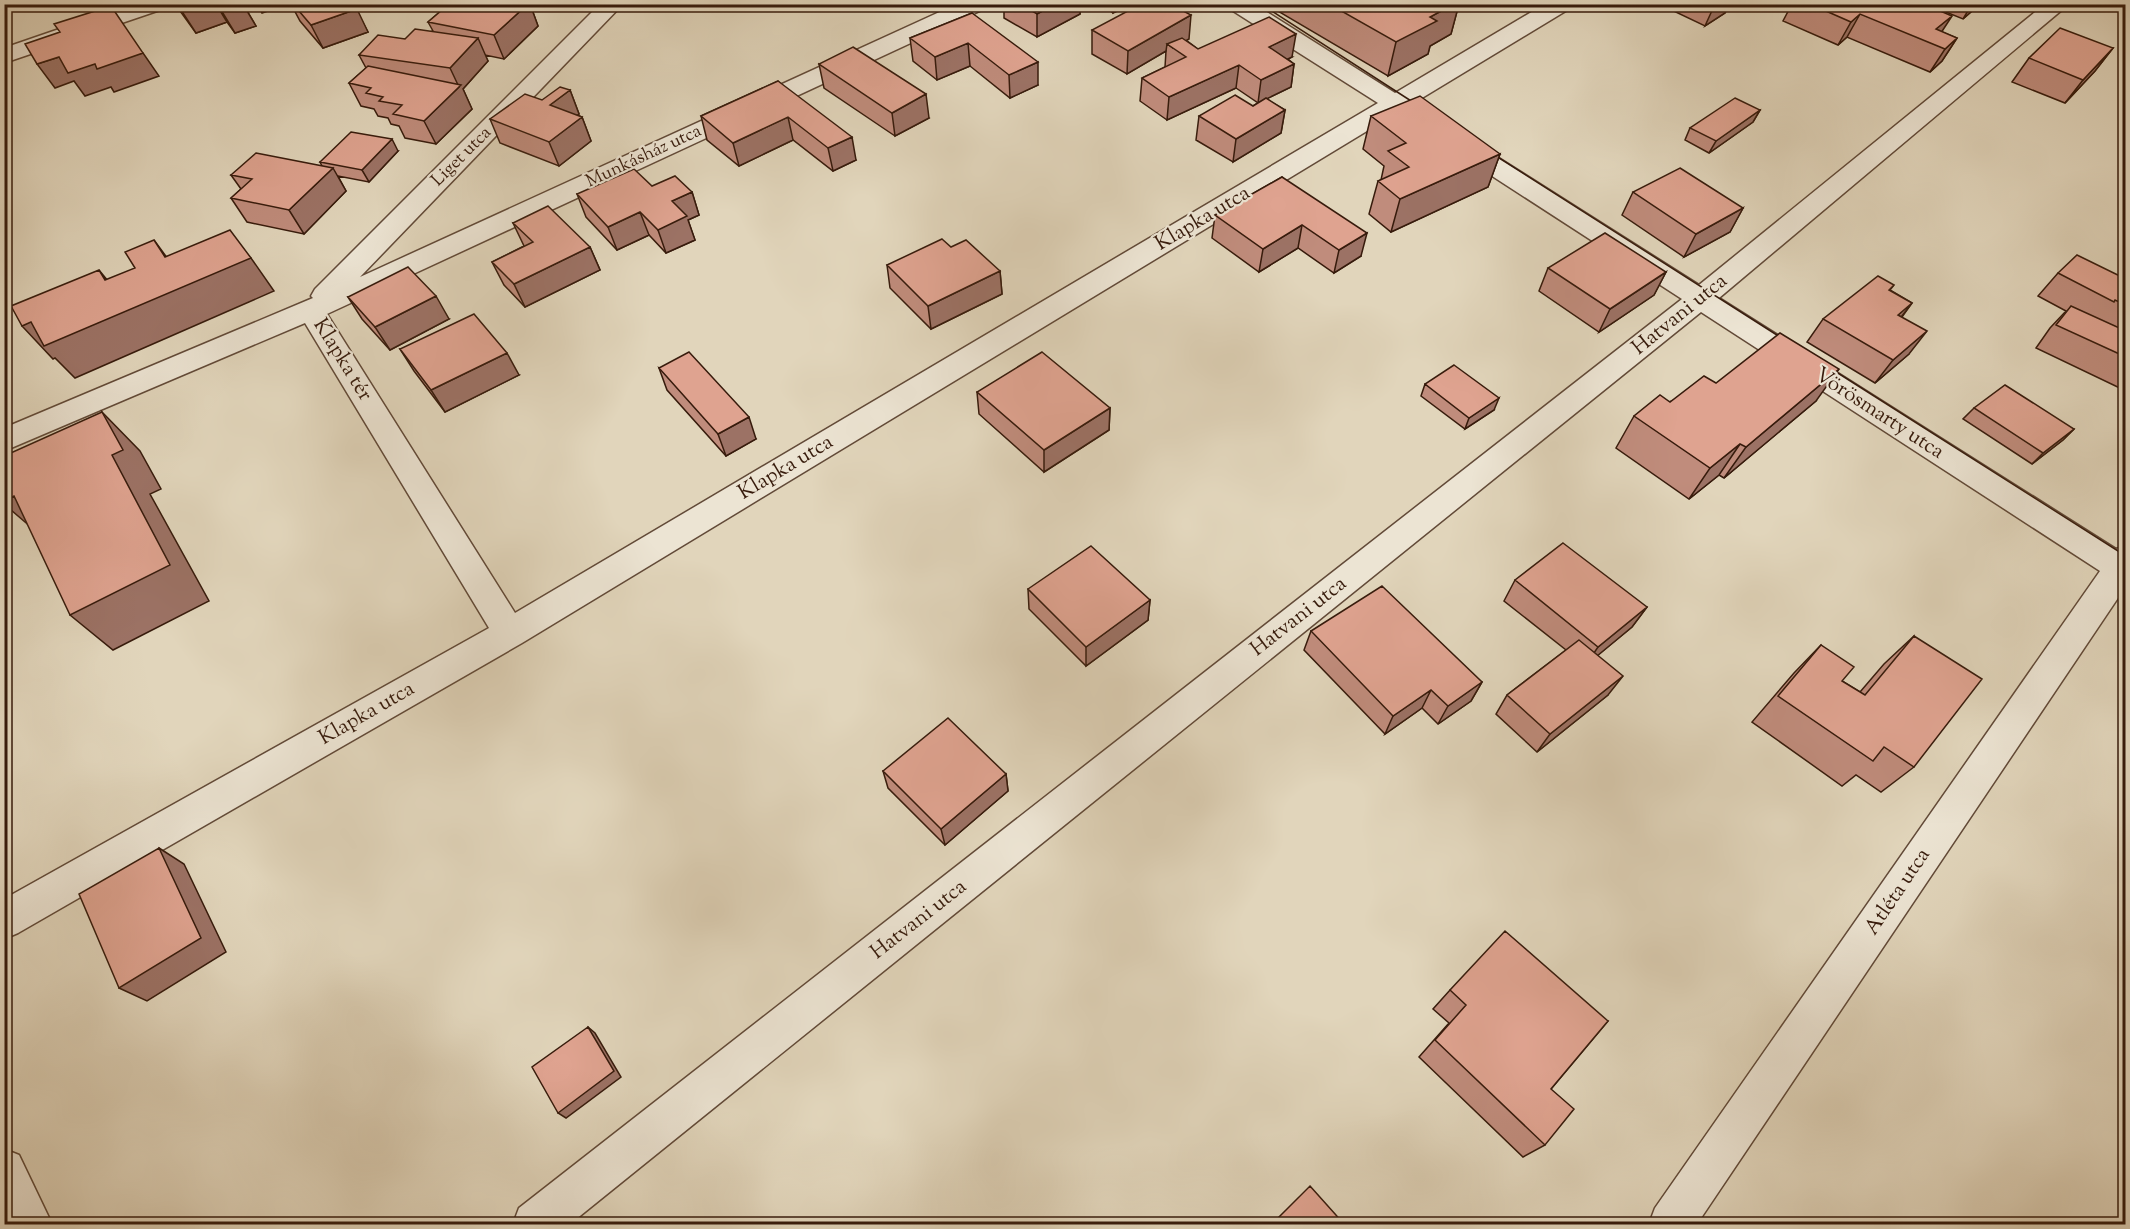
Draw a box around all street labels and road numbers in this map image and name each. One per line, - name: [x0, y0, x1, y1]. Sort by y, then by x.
- street label: Munkásház utca: [582, 119, 706, 195]
- street label: Liget utca: [426, 121, 498, 193]
- street label: Klapka utca: [1150, 179, 1256, 259]
- street label: Hatvani utca: [1626, 267, 1734, 363]
- street label: Klapka tér: [305, 313, 379, 407]
- street label: Vörösmarty utca: [1808, 361, 1950, 467]
- street label: Klapka utca: [733, 428, 839, 508]
- street label: Hatvani utca: [1244, 570, 1354, 664]
- street label: Klapka utca: [314, 674, 421, 754]
- street label: Atléta utca: [1858, 842, 1938, 941]
- street label: Hatvani utca: [864, 873, 974, 967]

